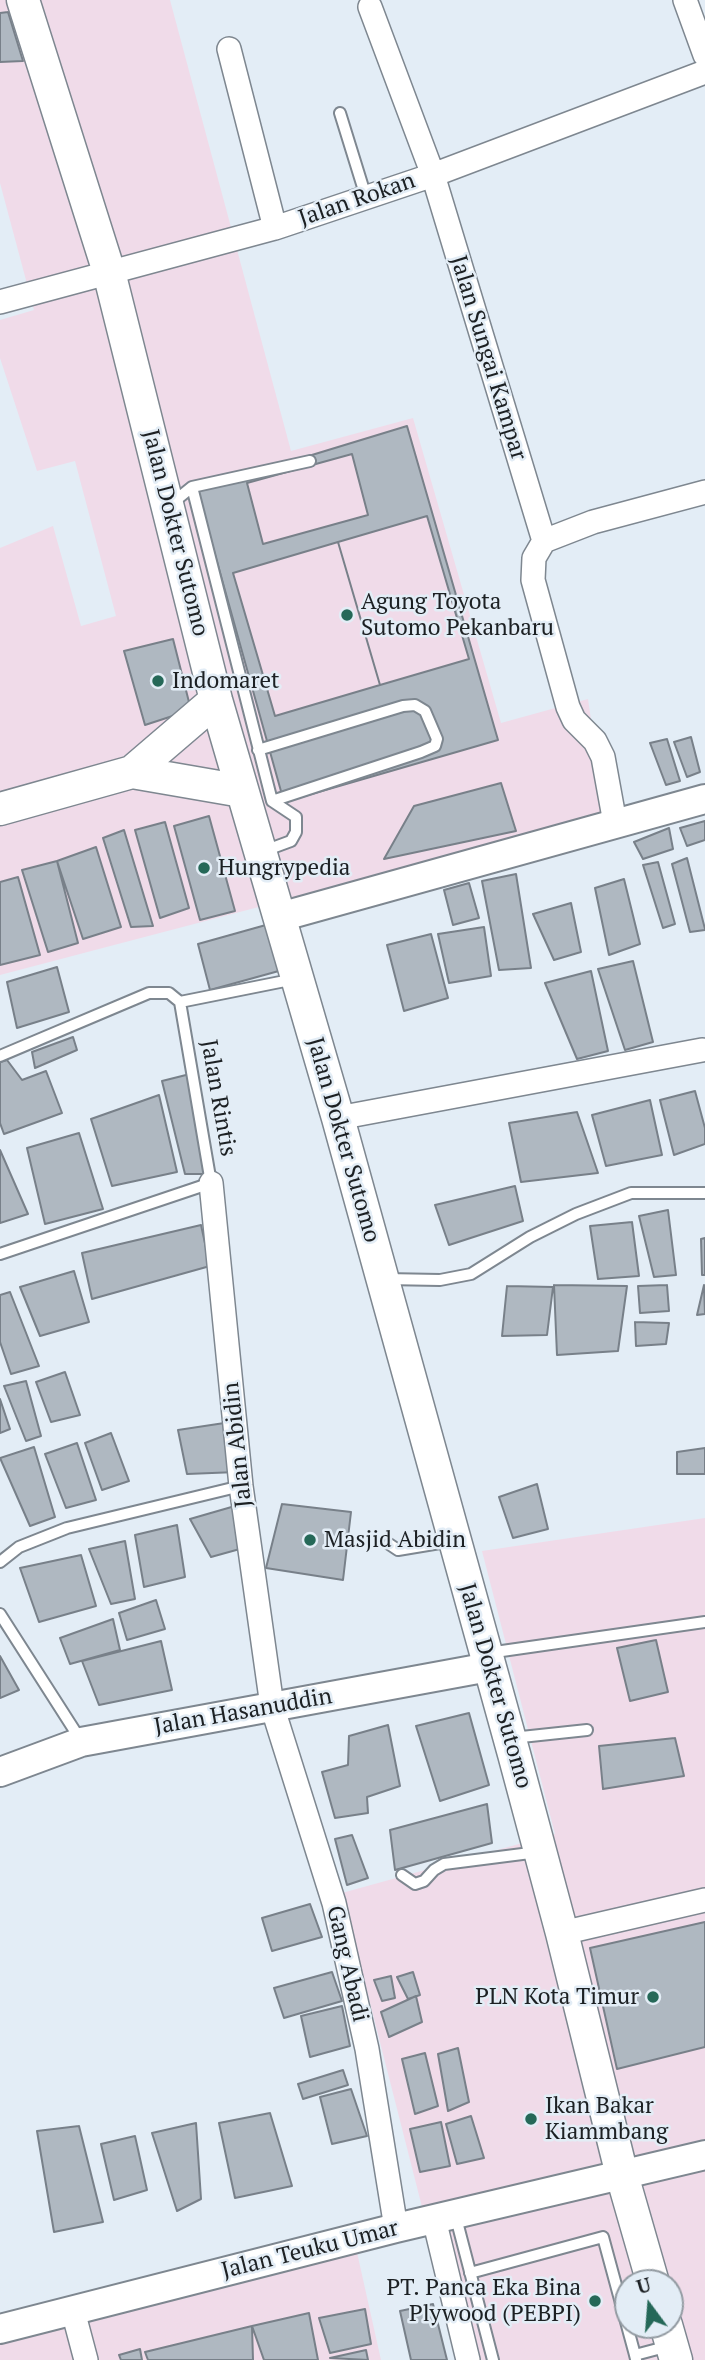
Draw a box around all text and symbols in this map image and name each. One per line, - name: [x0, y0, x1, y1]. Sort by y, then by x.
- street label: Jalan Rokan: [295, 167, 419, 233]
- street label: Jalan Sungai Kampar: [444, 252, 532, 464]
- street label: Jalan Dokter Sutomo: [136, 427, 214, 639]
- place label: Agung Toyota Sutomo Pekanbaru: [361, 588, 554, 642]
- marker: Agung Toyota Sutomo Pekanbaru: [339, 607, 355, 623]
- place label: Indomaret: [172, 667, 280, 695]
- marker: Indomaret: [150, 673, 166, 689]
- place label: Hungrypedia: [218, 854, 350, 882]
- marker: Hungrypedia: [196, 860, 212, 876]
- street label: Jalan Dokter Sutomo: [301, 1034, 385, 1246]
- street label: Jalan Rintis: [194, 1038, 242, 1158]
- street label: Jalan Abidin: [218, 1381, 258, 1509]
- place label: Masjid Abidin: [324, 1526, 466, 1554]
- marker: Masjid Abidin: [302, 1532, 318, 1548]
- street label: Jalan Dokter Sutomo: [453, 1580, 537, 1792]
- street label: Jalan Hasanuddin: [152, 1683, 334, 1741]
- street label: Gang Abadi: [320, 1903, 374, 2025]
- place label: PLN Kota Timur: [475, 1983, 639, 2011]
- marker: PLN Kota Timur: [645, 1989, 661, 2005]
- place label: Ikan Bakar Kiammbang: [545, 2092, 668, 2146]
- marker: Ikan Bakar Kiammbang: [523, 2111, 539, 2127]
- street label: Jalan Teuku Umar: [219, 2215, 401, 2285]
- north arrow: [614, 2269, 684, 2339]
- text: U: [634, 2271, 654, 2299]
- place label: PT. Panca Eka Bina Plywood (PEBPI): [386, 2274, 581, 2328]
- marker: PT. Panca Eka Bina Plywood (PEBPI): [587, 2293, 603, 2309]

